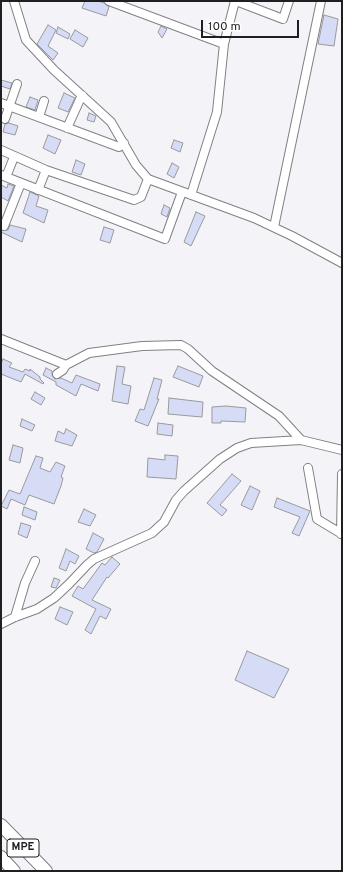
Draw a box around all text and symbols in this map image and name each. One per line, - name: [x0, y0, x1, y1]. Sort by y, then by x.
- scale bar: [203, 12, 301, 38]
- text: 100 m: [208, 19, 241, 35]
- road number: MPE: [7, 839, 39, 857]

